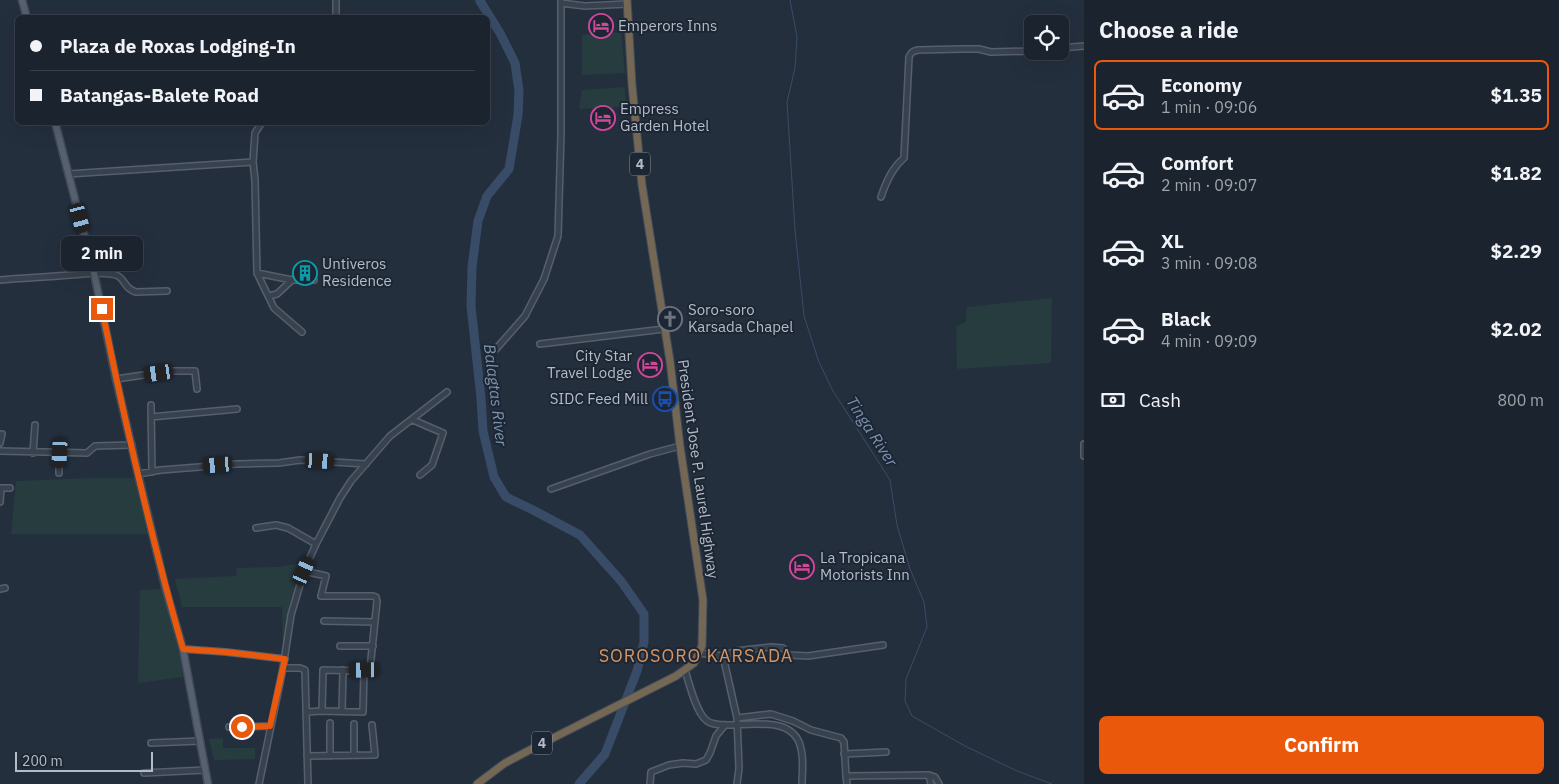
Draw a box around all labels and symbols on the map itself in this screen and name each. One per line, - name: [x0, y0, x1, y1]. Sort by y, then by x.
- hotel icon: Emperors Inns: [588, 13, 614, 39]
- place label: Emperors Inns: [618, 16, 717, 35]
- place label: Empress Garden Hotel: [620, 99, 709, 135]
- hotel icon: Empress Garden Hotel: [590, 105, 616, 131]
- road number: 4: [630, 152, 650, 175]
- car: [68, 202, 91, 234]
- callout: 2 min: [61, 236, 143, 272]
- place label: Untiveros Residence: [322, 254, 392, 290]
- building icon: Untiveros Residence: [292, 260, 318, 286]
- route end: [91, 298, 113, 320]
- place label: Soro-soro Karsada Chapel: [688, 300, 793, 336]
- church icon: Soro-soro Karsada Chapel: [657, 306, 683, 332]
- water label: Balagtas River: [480, 343, 512, 448]
- place label: City Star Travel Lodge: [547, 346, 632, 382]
- hotel icon: City Star Travel Lodge: [637, 352, 663, 378]
- street label: President Jose P. Laurel Highway: [674, 358, 723, 580]
- car: [143, 363, 174, 383]
- bus stop icon: SIDC Feed Mill: [652, 386, 678, 412]
- place label: SIDC Feed Mill: [550, 389, 648, 408]
- water label: Tinga River: [842, 392, 903, 471]
- car: [51, 438, 68, 468]
- car: [304, 453, 335, 469]
- car: [202, 456, 233, 474]
- place label: La Tropicana Motorists Inn: [820, 548, 910, 584]
- car: [291, 554, 316, 588]
- hotel icon: La Tropicana Motorists Inn: [789, 554, 815, 580]
- district label: SOROSORO KARSADA: [599, 644, 793, 667]
- car: [348, 662, 379, 678]
- route start: [231, 716, 253, 738]
- road number: 4: [532, 731, 552, 754]
- scale bar: [15, 749, 152, 772]

